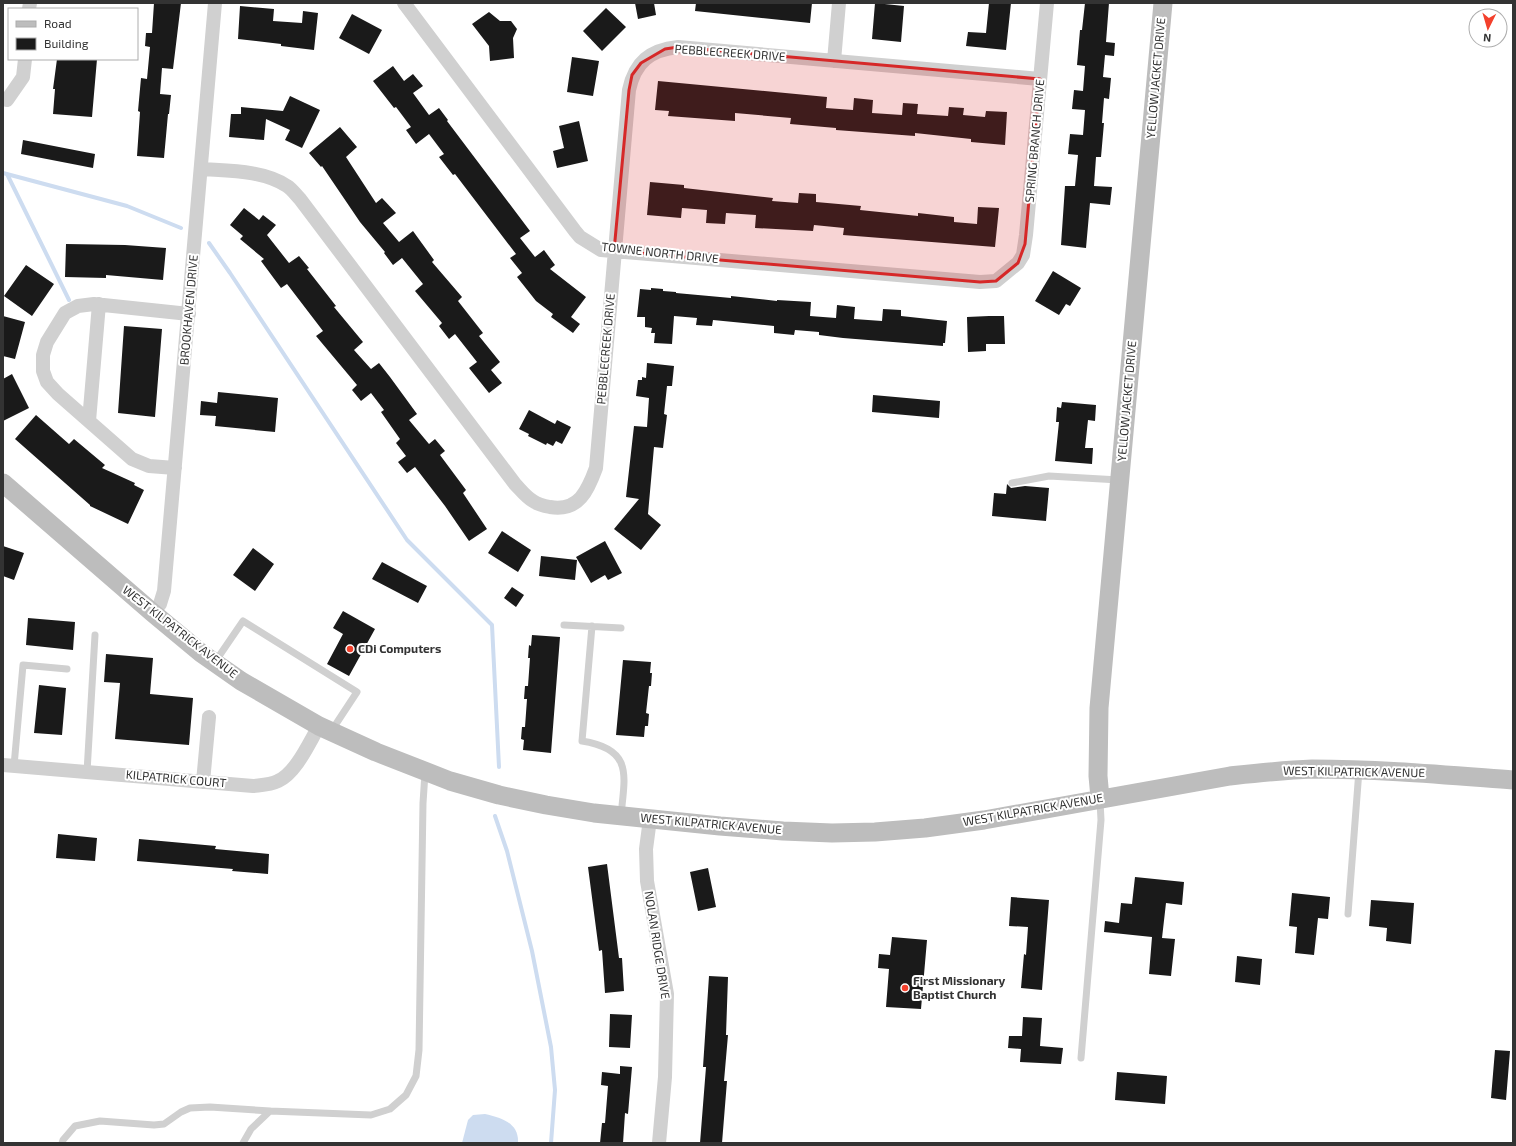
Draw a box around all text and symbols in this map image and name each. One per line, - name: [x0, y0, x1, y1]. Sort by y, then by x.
- legend: [8, 8, 138, 60]
- north arrow: [1468, 8, 1508, 48]
- text: Road: [44, 16, 72, 30]
- street label: YELLOW JACKET DRIVE: [1143, 17, 1167, 139]
- text: N: [1483, 32, 1492, 45]
- text: Building: [44, 36, 89, 50]
- street label: PEBBLECREEK DRIVE: [674, 41, 786, 63]
- street label: SPRING BRANCH DRIVE: [1022, 78, 1046, 203]
- street label: TOWNE NORTH DRIVE: [601, 239, 720, 265]
- street label: BROOKHAVEN DRIVE: [176, 254, 200, 366]
- street label: PEBBLECREEK DRIVE: [593, 293, 617, 405]
- street label: YELLOW JACKET DRIVE: [1114, 340, 1138, 462]
- street label: WEST KILPATRICK AVENUE: [120, 582, 241, 681]
- place label: CDi Computers: [358, 641, 441, 655]
- marker: CDi Computers: [345, 644, 355, 654]
- street label: WEST KILPATRICK AVENUE: [1283, 763, 1425, 779]
- street label: KILPATRICK COURT: [125, 767, 227, 789]
- street label: WEST KILPATRICK AVENUE: [962, 790, 1104, 828]
- street label: WEST KILPATRICK AVENUE: [640, 810, 783, 836]
- street label: NOLAN RIDGE DRIVE: [643, 890, 673, 1000]
- place label: First Missionary Baptist Church: [913, 973, 1006, 1001]
- marker: First Missionary Baptist Church: [900, 983, 910, 993]

